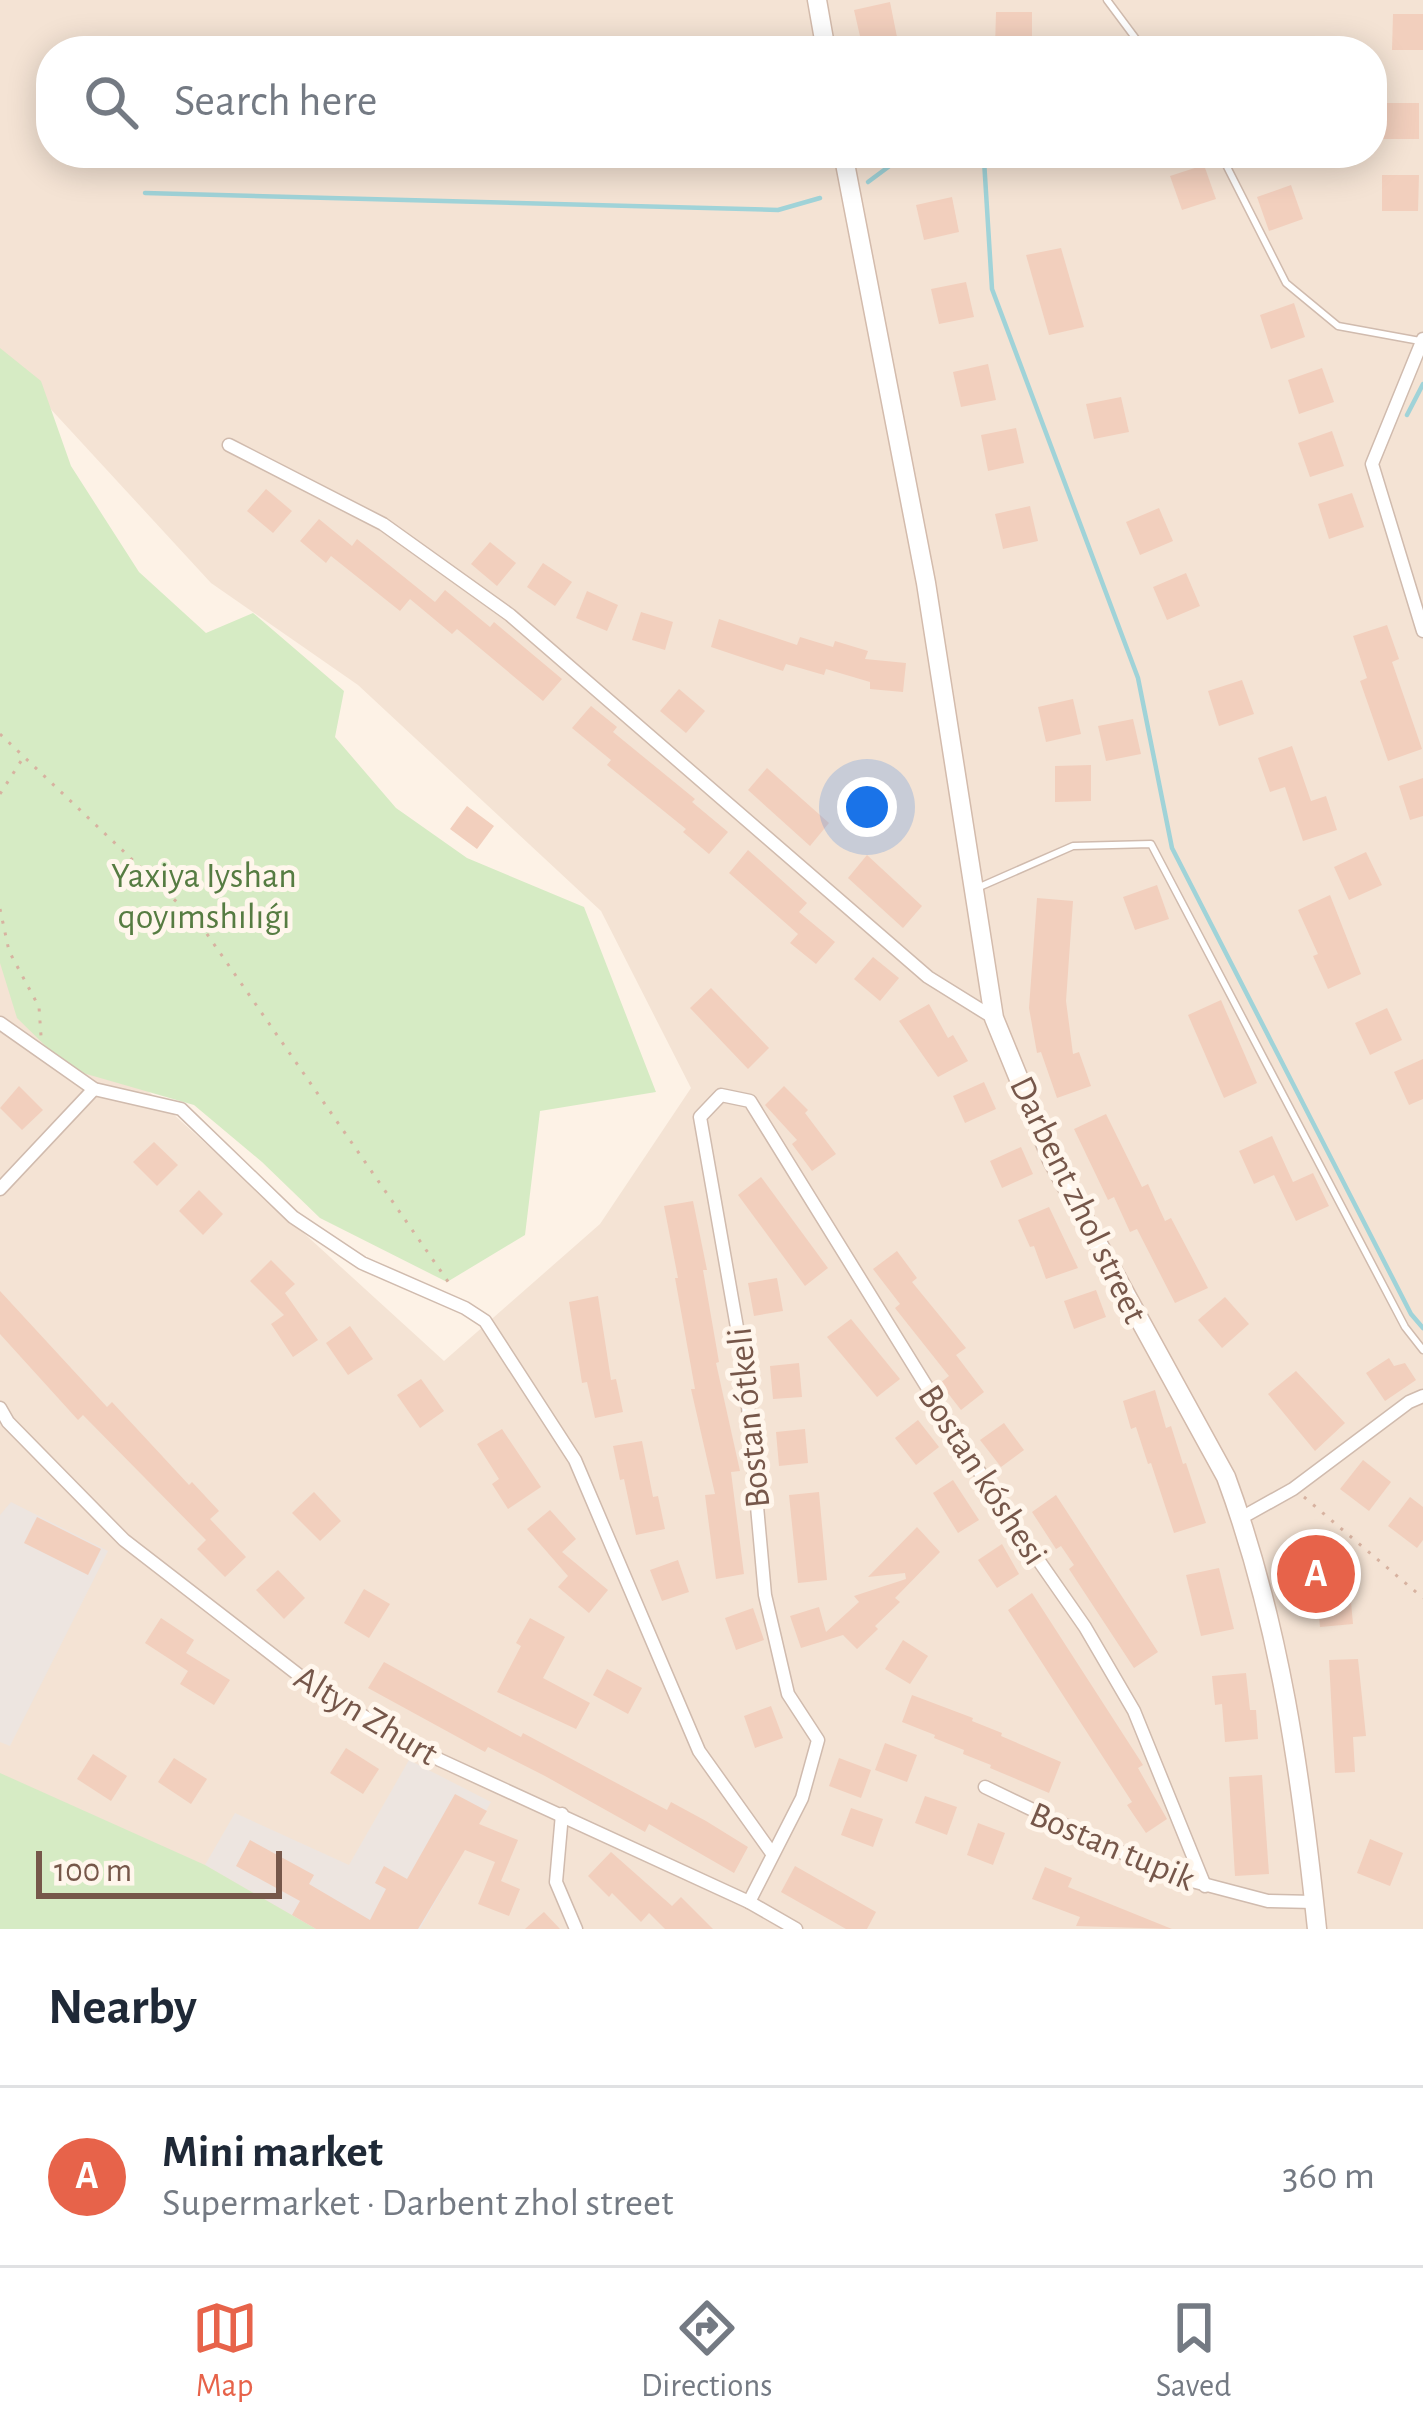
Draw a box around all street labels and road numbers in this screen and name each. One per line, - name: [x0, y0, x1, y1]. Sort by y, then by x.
- street label: Darbent zhol street: [1003, 1071, 1154, 1329]
- street label: Bostan ótkeli: [722, 1326, 776, 1510]
- street label: Bostan kóshesi: [911, 1379, 1054, 1571]
- street label: Altyn Zhurt: [288, 1659, 444, 1773]
- street label: Bostan tupik: [1024, 1796, 1201, 1898]

